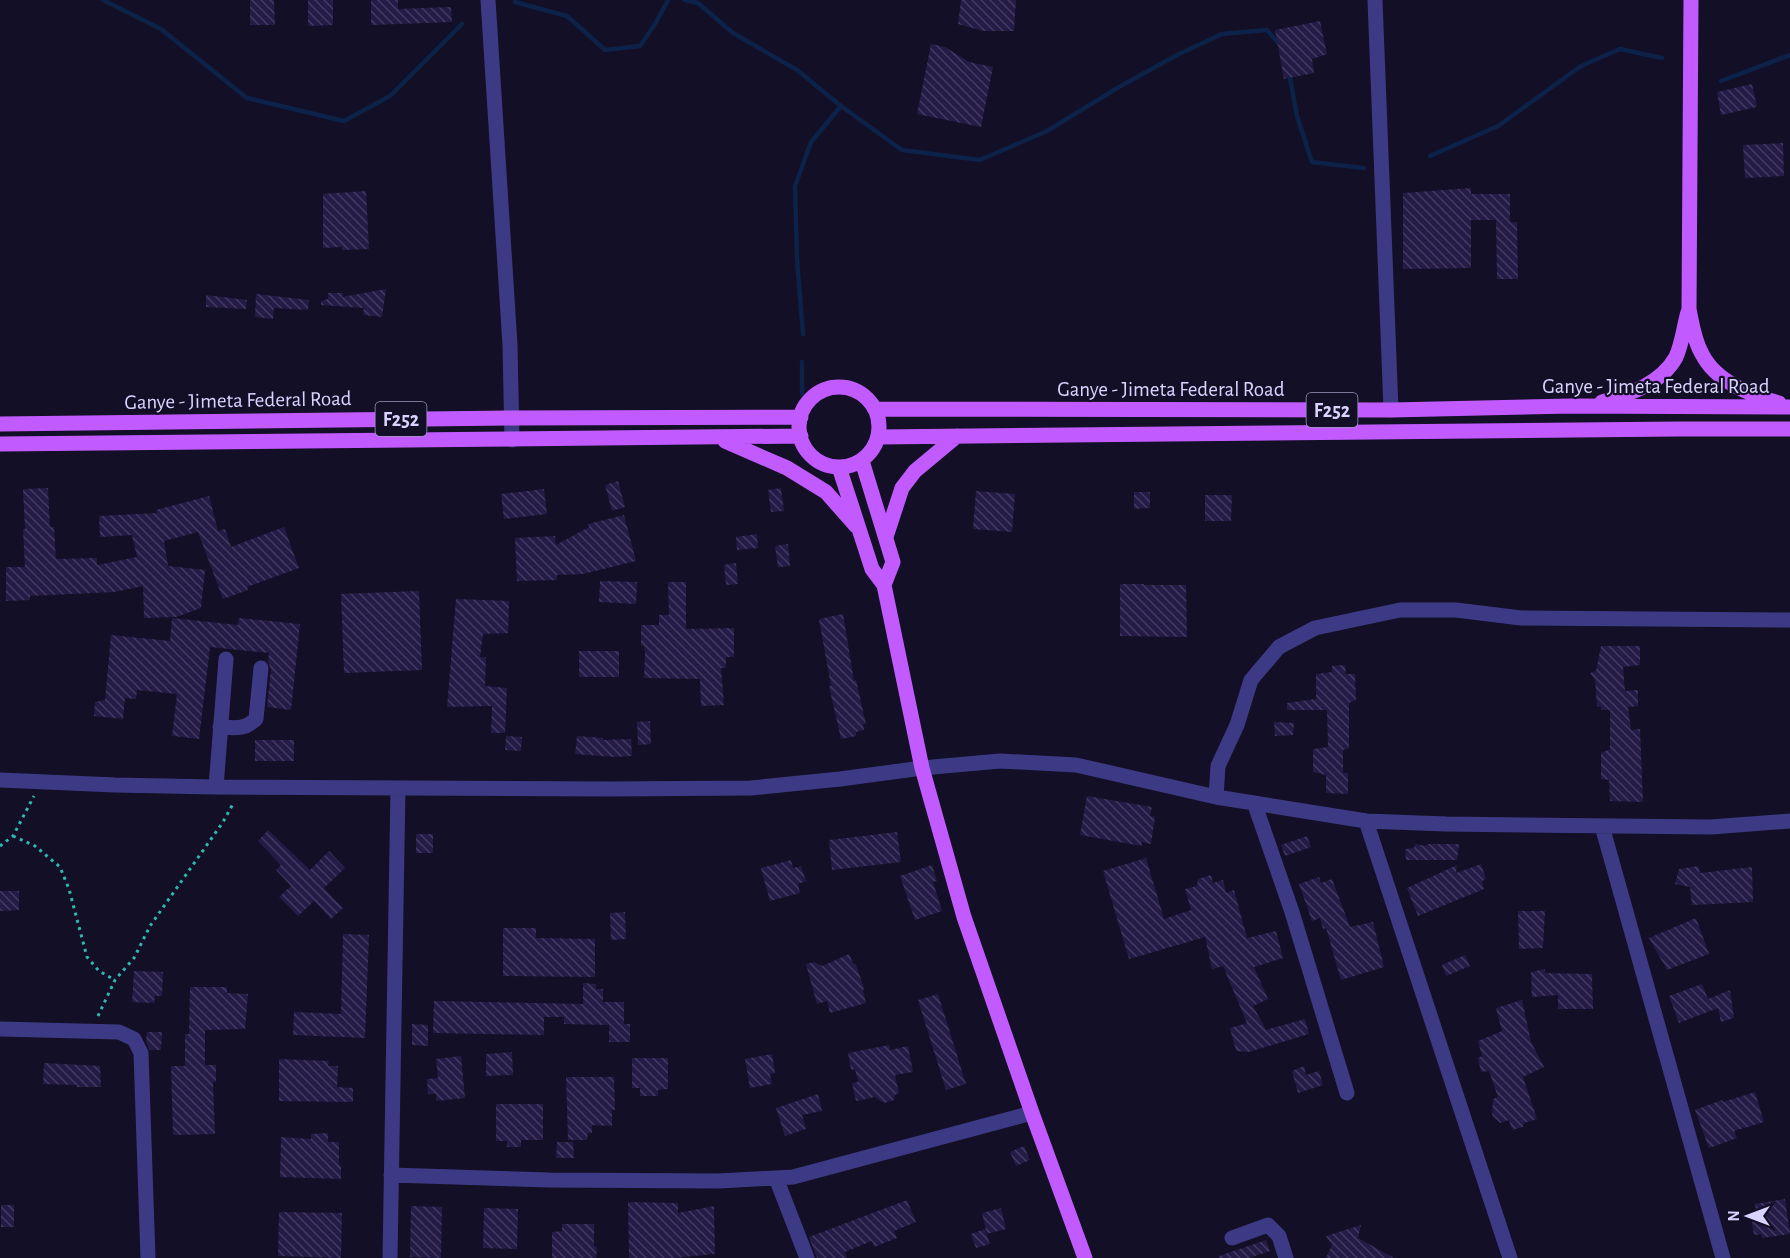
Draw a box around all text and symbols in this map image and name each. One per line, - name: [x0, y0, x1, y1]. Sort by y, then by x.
- street label: Ganye - Jimeta Federal Road: [1542, 376, 1770, 397]
- street label: Ganye - Jimeta Federal Road: [1057, 379, 1285, 400]
- street label: Ganye - Jimeta Federal Road: [124, 388, 352, 413]
- road number: F252: [1306, 393, 1358, 427]
- road number: F252: [376, 402, 426, 436]
- north arrow: [1718, 1186, 1778, 1246]
- text: N: [1726, 1210, 1742, 1222]

